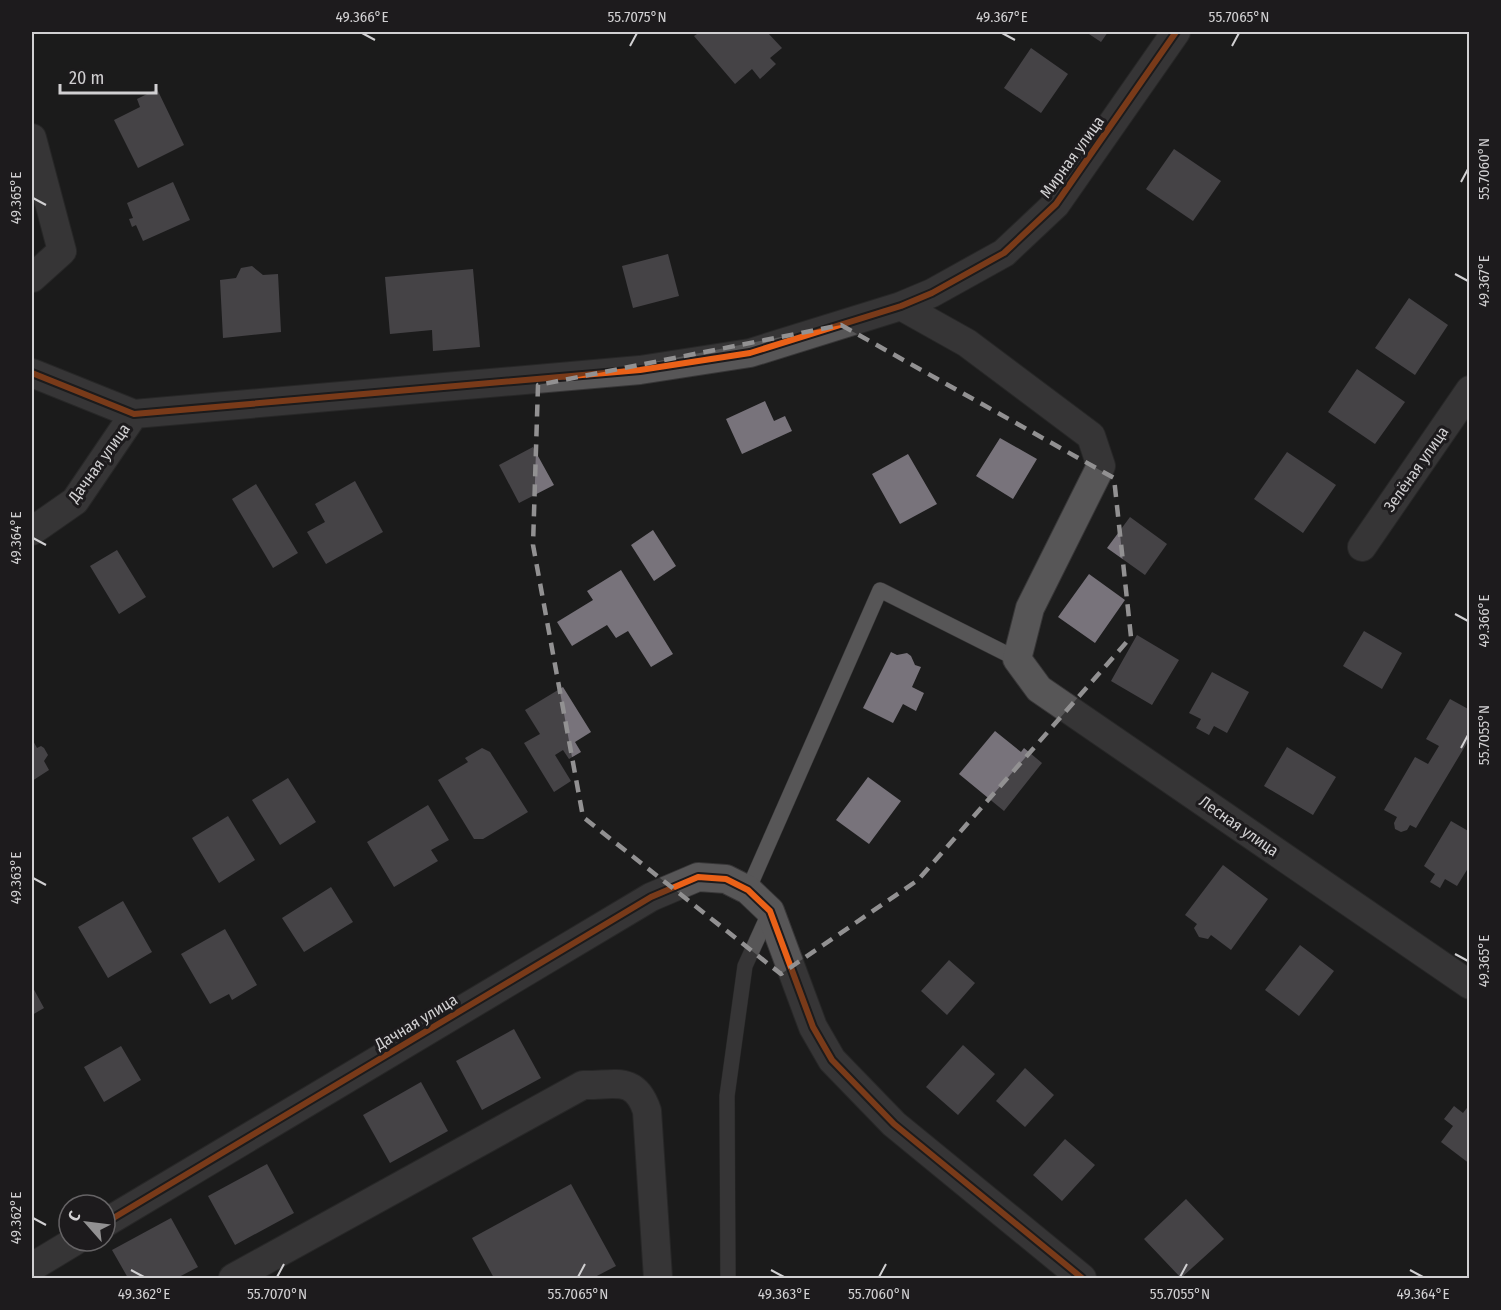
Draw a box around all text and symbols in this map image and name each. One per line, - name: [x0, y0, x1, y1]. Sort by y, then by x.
- text: 49.366°E: [335, 8, 389, 26]
- text: 55.7075°N: [607, 8, 667, 26]
- text: 49.367°E: [976, 8, 1028, 26]
- text: 55.7065°N: [1209, 8, 1269, 26]
- scale bar: [60, 57, 156, 95]
- text: 20 m: [69, 67, 104, 89]
- street label: Мирная улица: [1036, 112, 1108, 202]
- text: 55.7060°N: [1475, 138, 1493, 200]
- text: 49.365°E: [7, 172, 25, 224]
- text: 49.367°E: [1475, 255, 1493, 307]
- street label: Дачная улица: [63, 420, 134, 507]
- street label: Зелёная улица: [1380, 423, 1452, 515]
- text: 49.364°E: [7, 511, 25, 565]
- text: 49.366°E: [1475, 594, 1493, 648]
- text: 55.7055°N: [1475, 705, 1493, 765]
- street label: Лесная улица: [1196, 792, 1282, 860]
- text: 49.363°E: [7, 852, 25, 904]
- text: 49.365°E: [1475, 935, 1493, 987]
- street label: Дачная улица: [370, 990, 461, 1055]
- text: 49.362°E: [7, 1192, 25, 1244]
- north arrow: [57, 1193, 117, 1253]
- text: С: [64, 1207, 85, 1224]
- text: 49.362°E: [118, 1285, 170, 1303]
- text: 55.7070°N: [247, 1285, 307, 1303]
- text: 55.7065°N: [548, 1285, 608, 1303]
- text: 49.363°E: [758, 1285, 810, 1303]
- text: 55.7060°N: [848, 1285, 910, 1303]
- text: 55.7055°N: [1150, 1285, 1210, 1303]
- text: 49.364°E: [1396, 1285, 1450, 1303]

